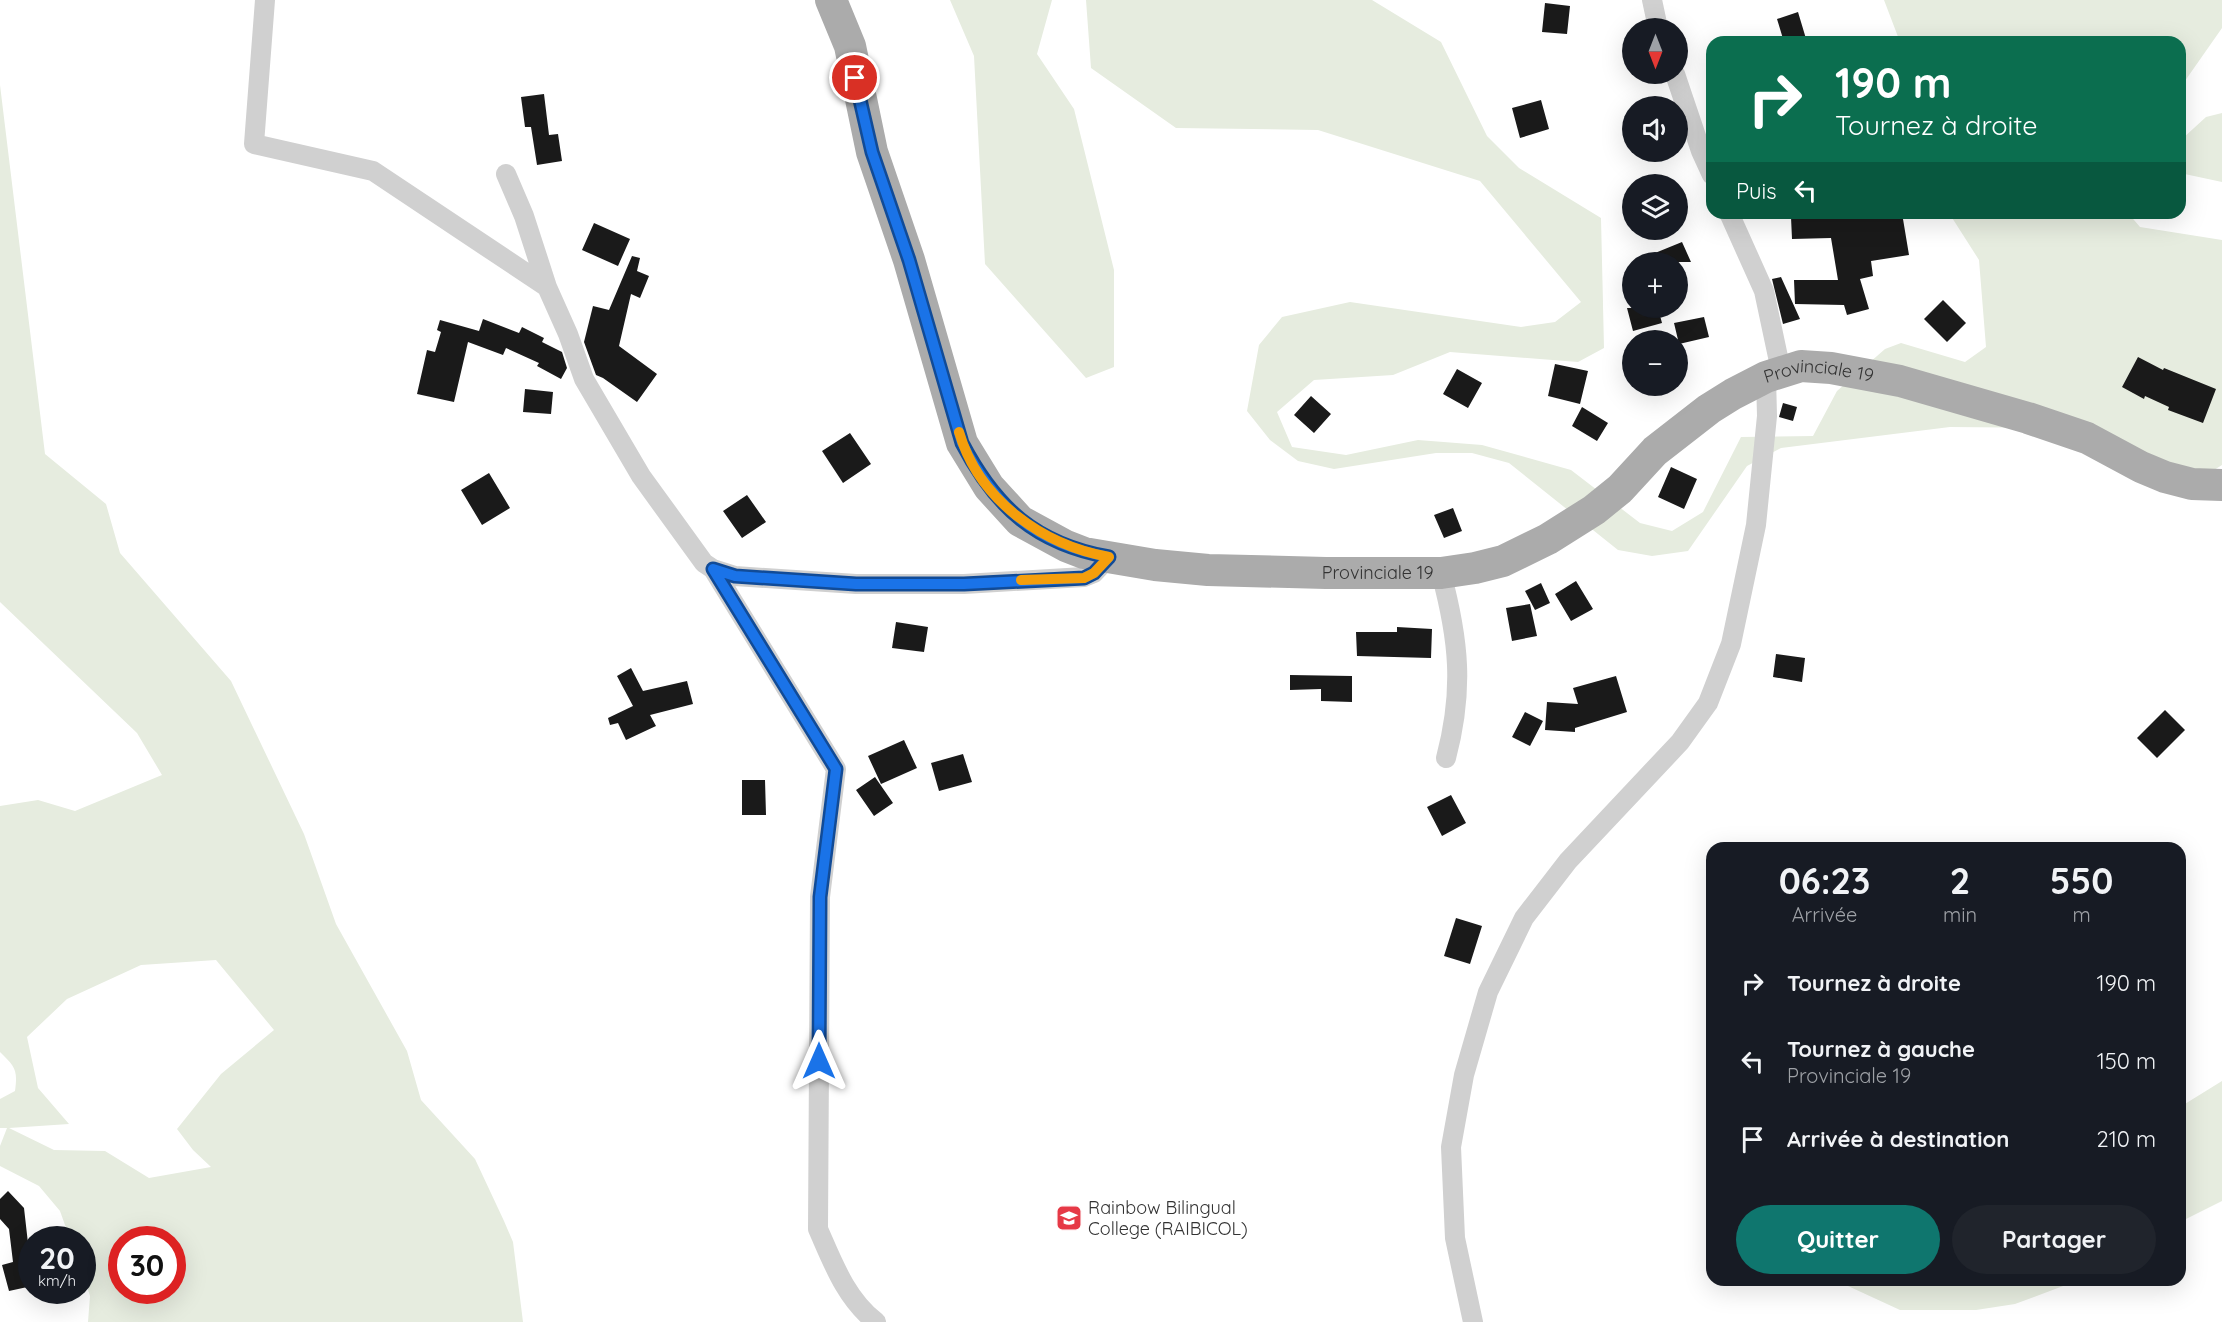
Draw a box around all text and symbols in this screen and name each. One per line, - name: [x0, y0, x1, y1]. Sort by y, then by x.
- north arrow: [1622, 18, 1688, 84]
- map controls: [1622, 18, 1688, 396]
- pin: [829, 52, 880, 103]
- text: 190 m: [1835, 56, 1951, 109]
- icon: right: [1736, 60, 1814, 138]
- icon: arrive: [838, 61, 871, 94]
- button: sound: [1622, 96, 1688, 162]
- text: Tournez à droite: [1835, 108, 2038, 142]
- button: layers: [1622, 174, 1688, 240]
- icon: left: [1789, 174, 1822, 207]
- text: Puis: [1736, 177, 1777, 205]
- button: +: [1622, 252, 1688, 318]
- button: −: [1622, 330, 1688, 396]
- street label: Provinciale 19: [1761, 354, 1876, 388]
- street label: Provinciale 19: [1322, 561, 1434, 584]
- text: 06:23: [1779, 858, 1870, 903]
- text: 2: [1950, 858, 1970, 903]
- text: 550: [2050, 858, 2113, 903]
- text: Arrivée: [1792, 902, 1857, 927]
- text: min: [1943, 902, 1977, 927]
- text: m: [2072, 902, 2091, 927]
- icon: right: [1736, 967, 1769, 1000]
- text: Tournez à droite: [1787, 969, 1961, 997]
- text: 190 m: [2096, 969, 2156, 997]
- position arrow: [787, 1029, 851, 1093]
- text: Tournez à gauche: [1787, 1035, 1975, 1063]
- icon: left: [1736, 1045, 1769, 1078]
- text: 150 m: [2097, 1047, 2156, 1075]
- text: Provinciale 19: [1787, 1063, 1911, 1088]
- icon: arrive: [1736, 1123, 1769, 1156]
- text: Arrivée à destination: [1787, 1125, 2009, 1153]
- text: 210 m: [2097, 1125, 2156, 1153]
- place label: Rainbow Bilingual College (RAIBICOL): [1088, 1196, 1248, 1240]
- school or university icon: Rainbow Bilingual College (RAIBICOL): [1054, 1203, 1084, 1233]
- button: Quitter: [1736, 1205, 1940, 1274]
- button: Partager: [1952, 1205, 2156, 1274]
- speed limit sign: 30: [108, 1226, 186, 1304]
- text: 20: [39, 1239, 75, 1277]
- text: km/h: [38, 1271, 76, 1290]

